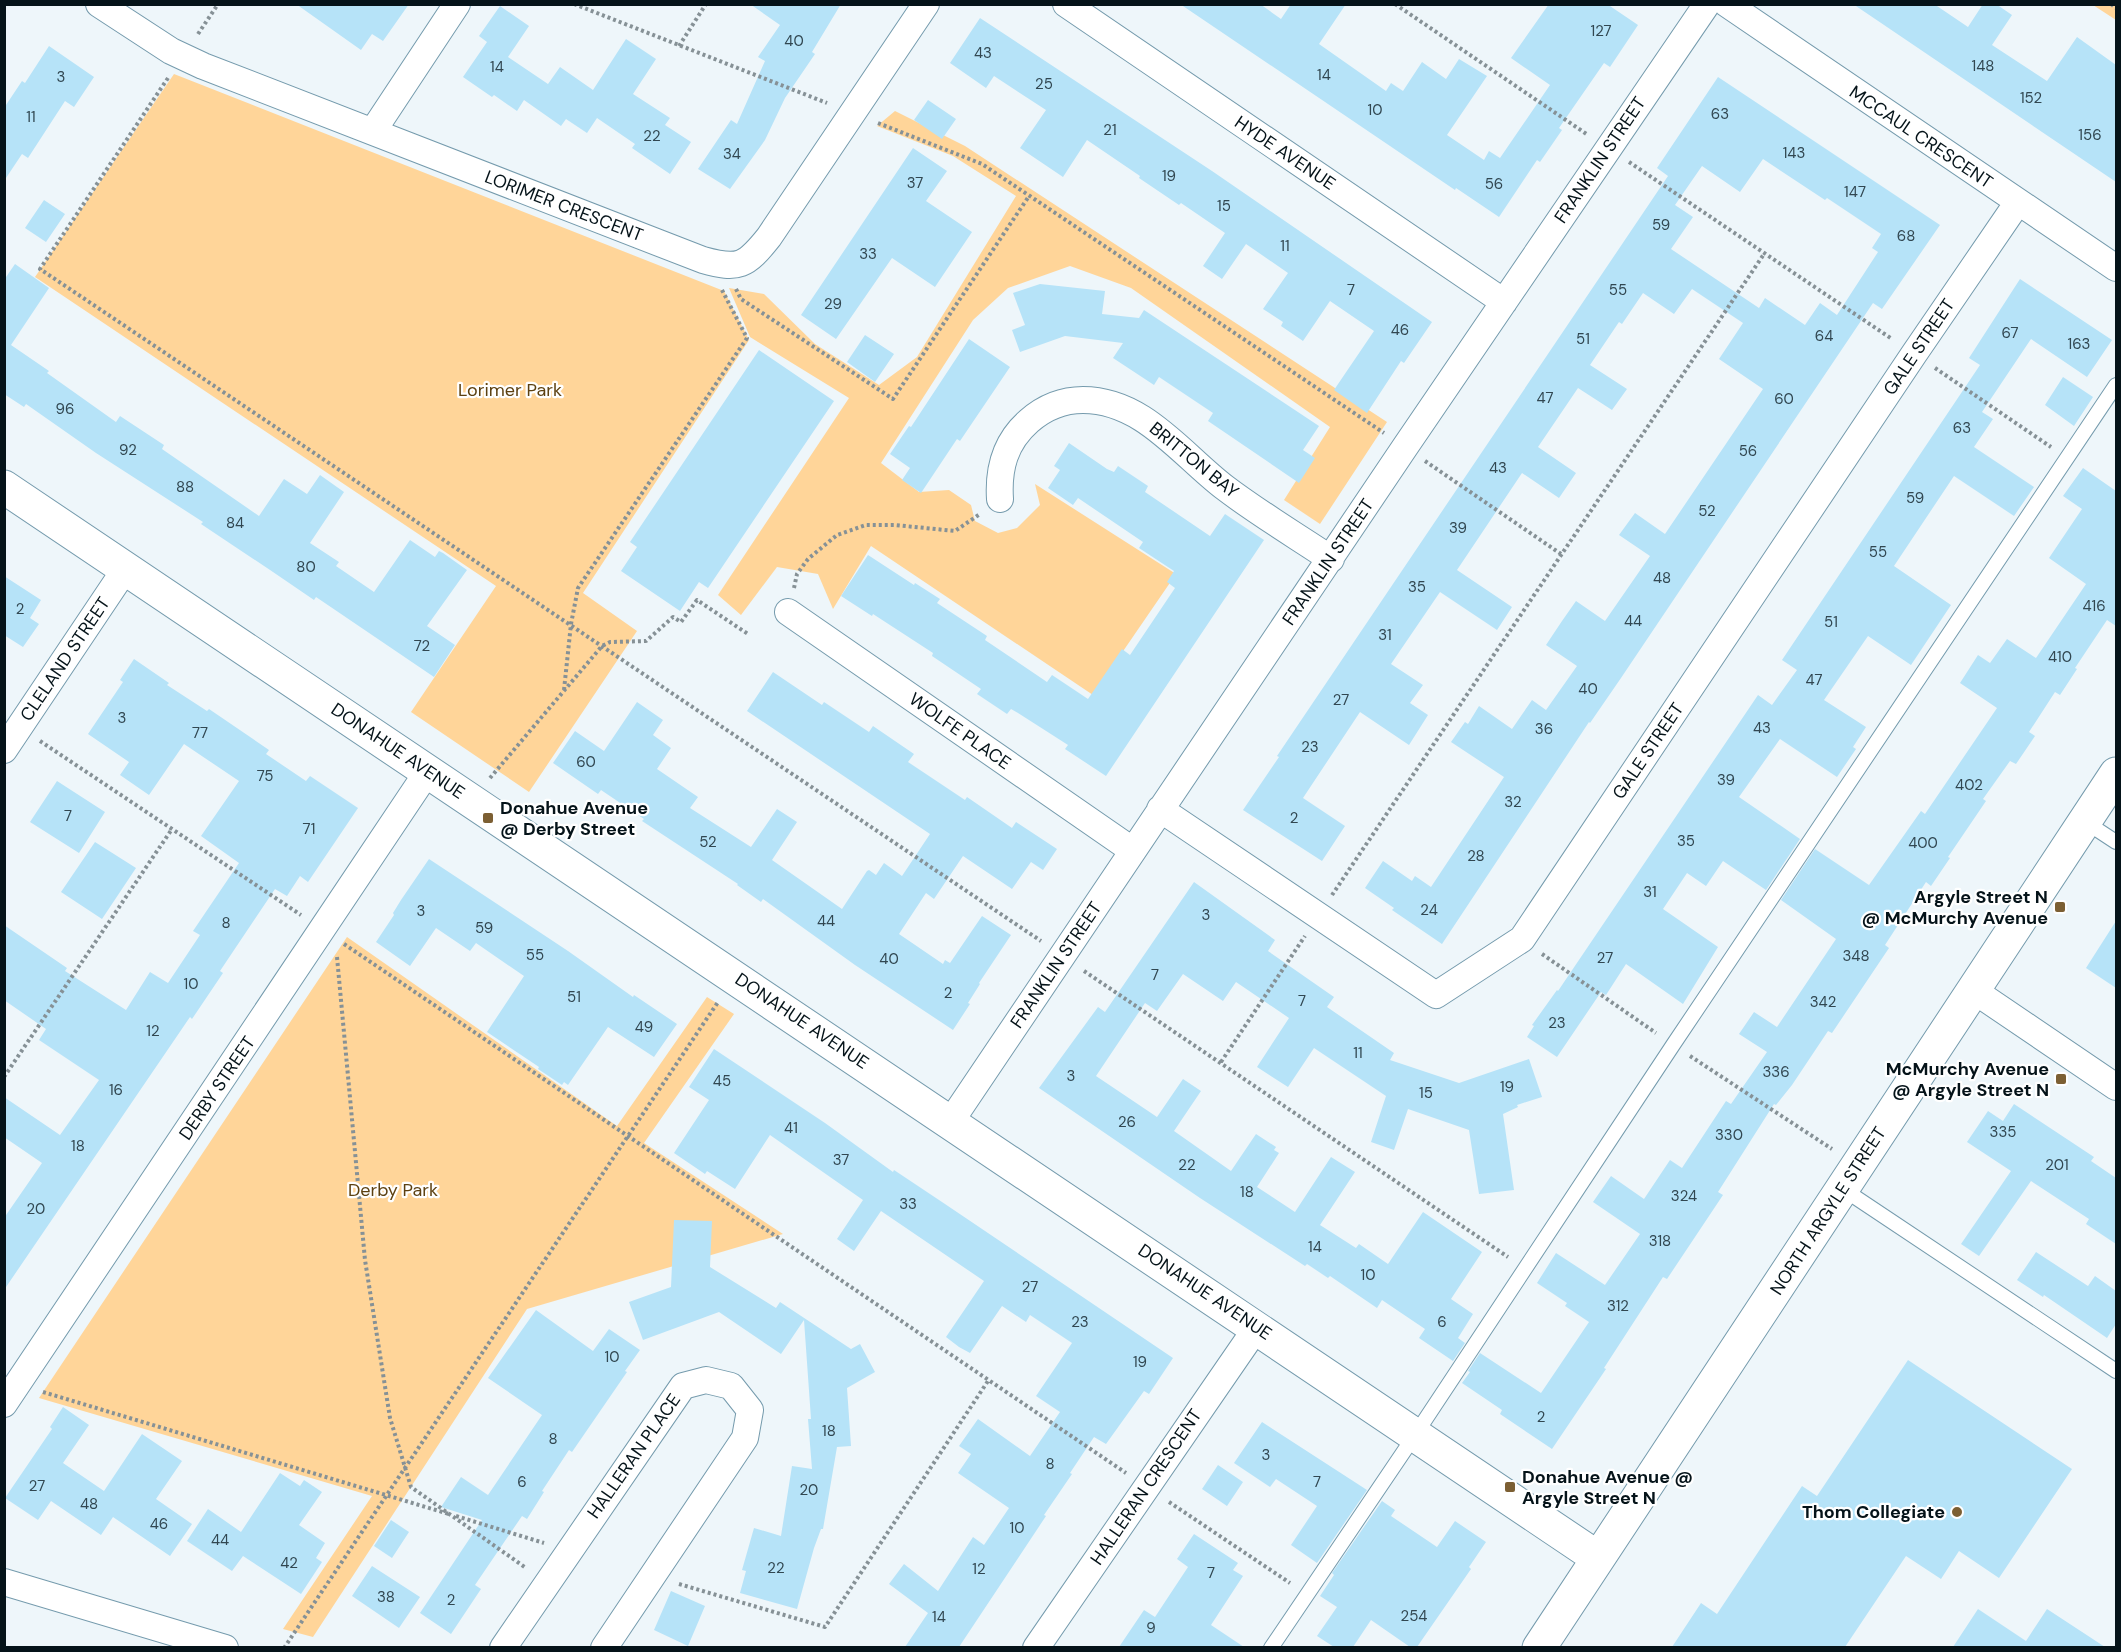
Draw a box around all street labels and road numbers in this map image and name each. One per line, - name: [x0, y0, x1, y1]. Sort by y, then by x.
- street label: MCCAUL CRESCENT: [1845, 80, 1997, 194]
- street label: FRANKLIN STREET: [1549, 92, 1651, 228]
- street label: HYDE AVENUE: [1230, 110, 1340, 196]
- street label: LORIMER CRESCENT: [481, 165, 647, 247]
- street label: GALE STREET: [1878, 294, 1960, 400]
- street label: BRITTON BAY: [1144, 417, 1244, 504]
- street label: FRANKLIN STREET: [1277, 494, 1379, 630]
- street label: CLELAND STREET: [15, 592, 115, 726]
- street label: WOLFE PLACE: [904, 687, 1016, 775]
- street label: DONAHUE AVENUE: [326, 697, 470, 805]
- street label: GALE STREET: [1607, 698, 1689, 804]
- street label: FRANKLIN STREET: [1005, 897, 1107, 1033]
- street label: DONAHUE AVENUE: [730, 967, 874, 1075]
- street label: DERBY STREET: [173, 1031, 261, 1145]
- street label: NORTH ARGYLE STREET: [1765, 1122, 1891, 1300]
- street label: DONAHUE AVENUE: [1133, 1238, 1277, 1346]
- street label: HALLERAN PLACE: [582, 1389, 686, 1523]
- street label: HALLERAN CRESCENT: [1085, 1404, 1207, 1570]

